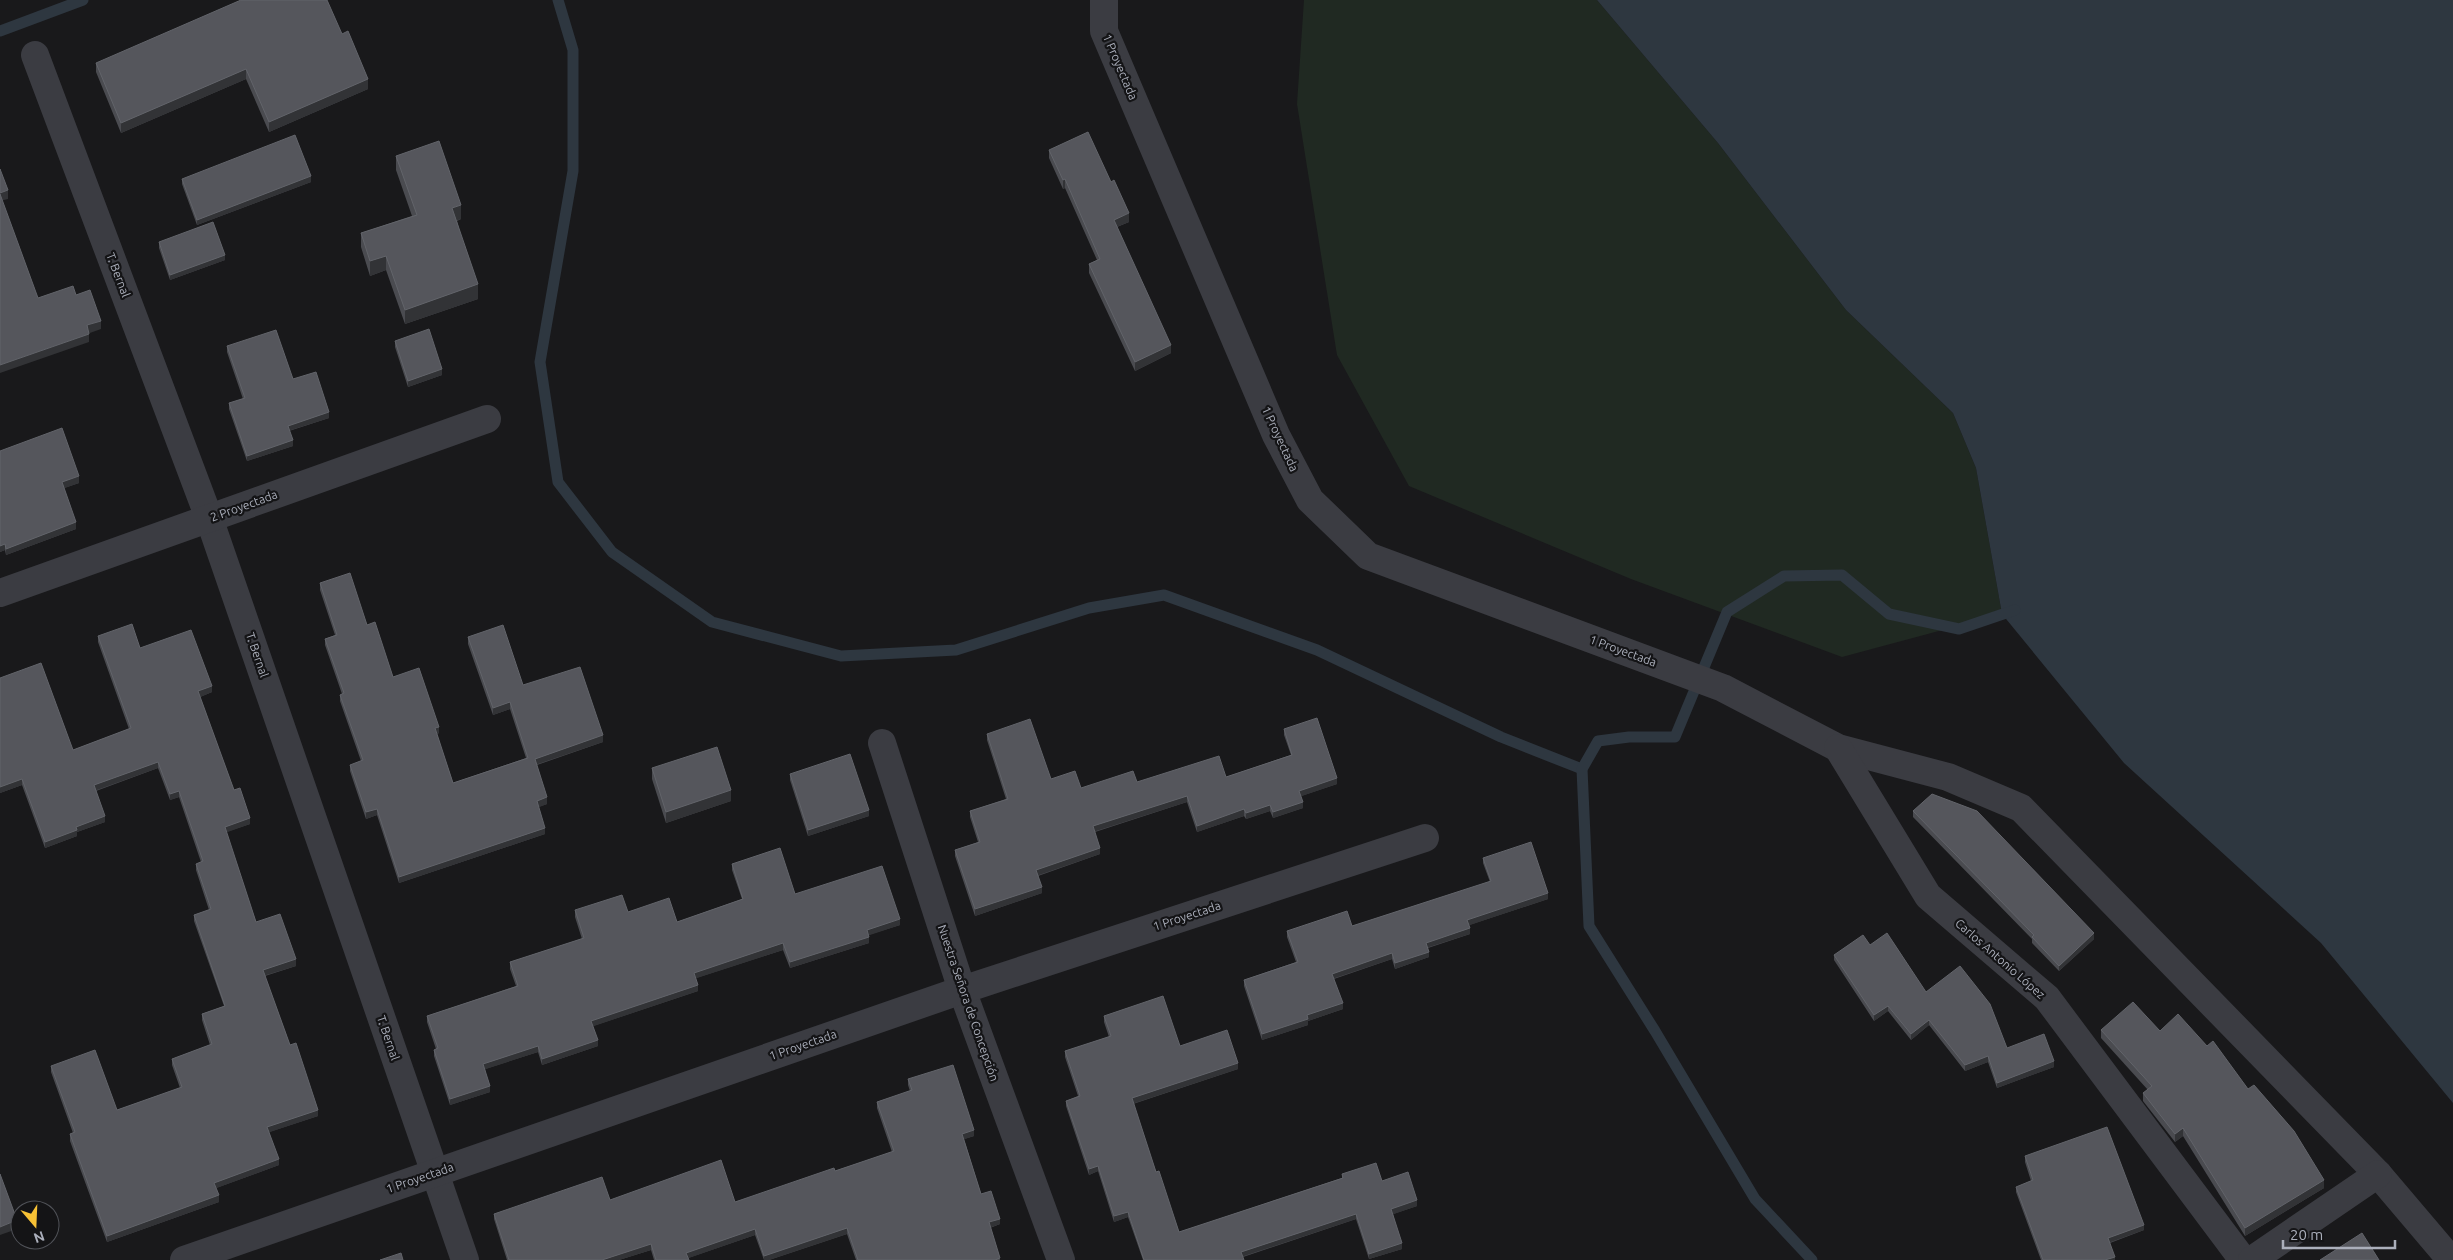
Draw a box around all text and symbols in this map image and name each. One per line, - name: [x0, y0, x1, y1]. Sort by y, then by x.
- street label: 1 Proyectada: [1101, 32, 1140, 102]
- street label: T. Bernal: [104, 251, 133, 299]
- street label: 1 Proyectada: [1260, 404, 1301, 473]
- street label: 2 Proyectada: [209, 487, 279, 524]
- street label: T. Bernal: [244, 631, 271, 679]
- street label: 1 Proyectada: [1588, 632, 1658, 669]
- street label: 1 Proyectada: [1151, 898, 1222, 933]
- street label: Carlos Antonio López: [1953, 916, 2048, 1001]
- street label: Nuestra Señora de Concepción: [935, 923, 1001, 1083]
- street label: T. Bernal: [375, 1014, 402, 1062]
- street label: 1 Proyectada: [768, 1027, 838, 1062]
- street label: 1 Proyectada: [385, 1160, 455, 1195]
- north arrow: [10, 1200, 60, 1250]
- scale bar: [2283, 1218, 2396, 1250]
- text: 20 m: [2290, 1226, 2323, 1243]
- text: N: [32, 1228, 47, 1247]

